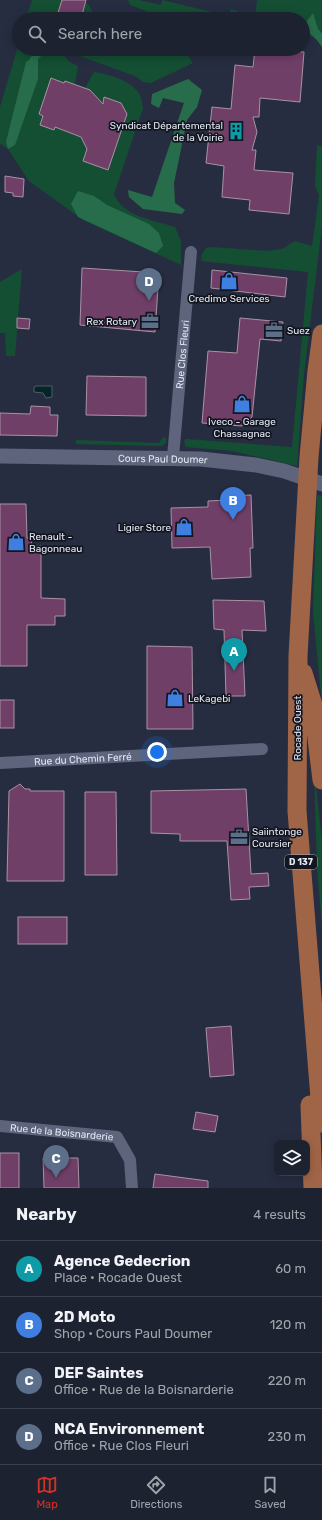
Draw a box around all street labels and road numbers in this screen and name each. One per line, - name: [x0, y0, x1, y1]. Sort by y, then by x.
- street label: Rue Clos Fleuri: [174, 319, 192, 389]
- street label: Cours Paul Doumer: [118, 453, 208, 467]
- street label: Rocade Ouest: [292, 696, 304, 760]
- street label: Rue du Chemin Ferré: [34, 751, 132, 768]
- road number: D 137: [285, 855, 317, 869]
- street label: Rue de la Boisnarderie: [9, 1122, 114, 1144]

